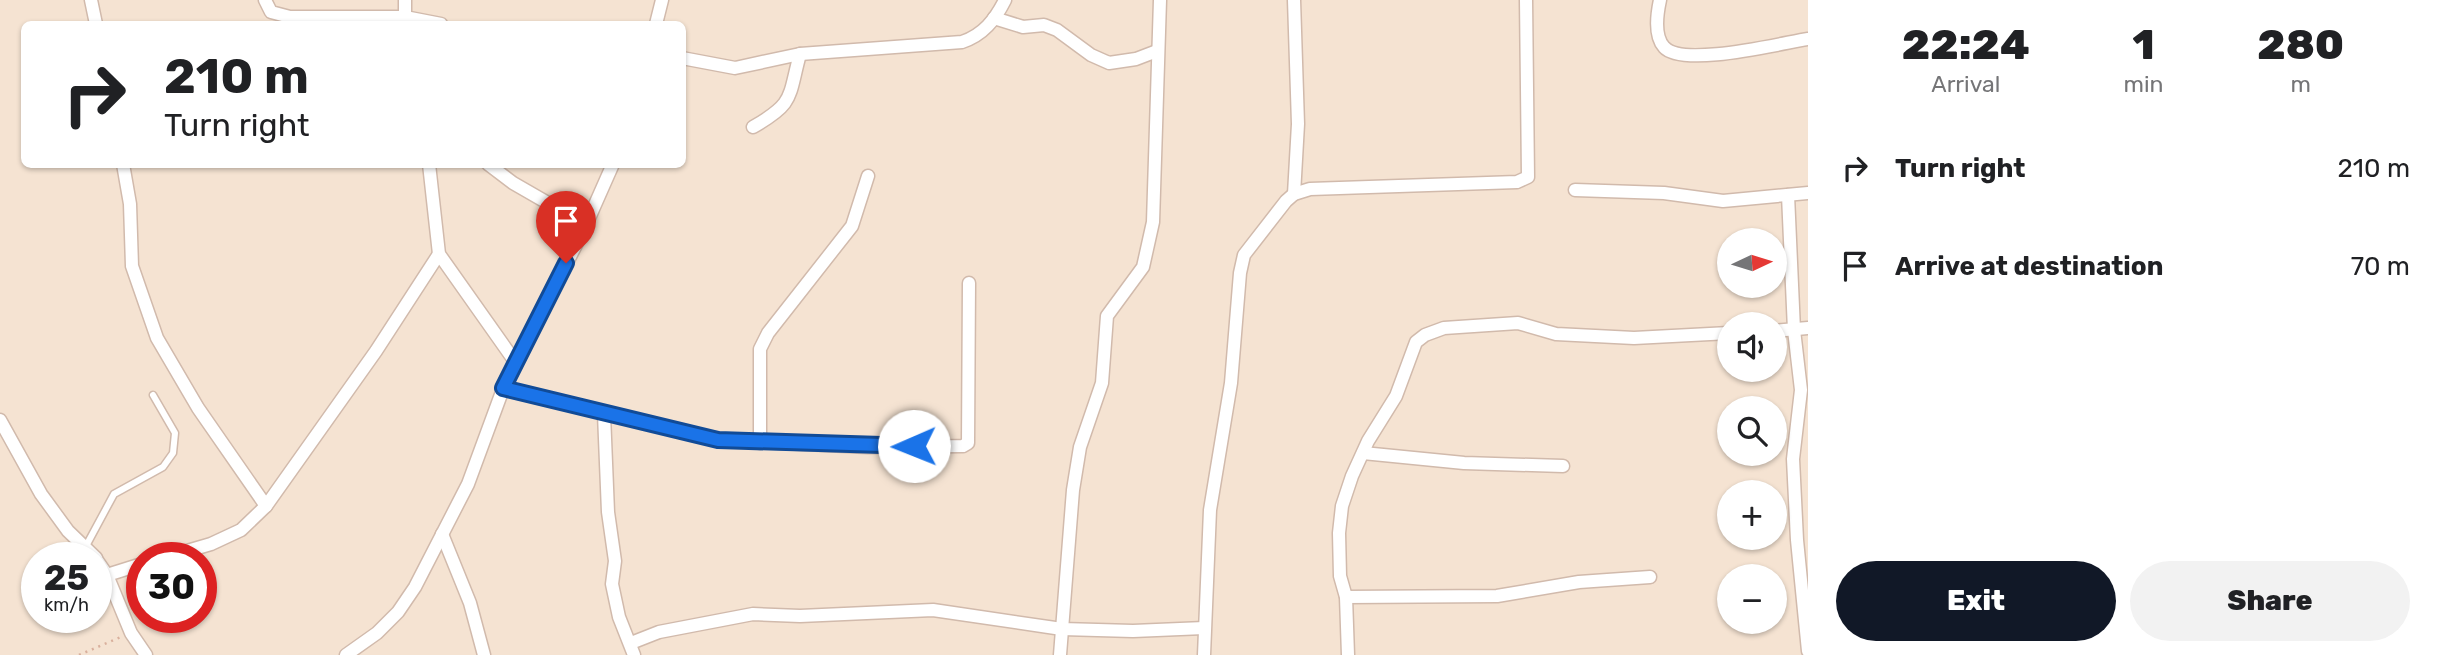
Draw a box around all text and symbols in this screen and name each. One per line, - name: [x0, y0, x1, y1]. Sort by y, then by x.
- text: 22:24: [1902, 20, 2030, 70]
- text: 1: [2132, 20, 2155, 70]
- text: 280: [2257, 20, 2344, 70]
- text: 210 m: [164, 47, 309, 105]
- icon: right: [49, 49, 140, 140]
- text: Arrival: [1931, 70, 2000, 98]
- text: min: [2123, 70, 2163, 98]
- text: m: [2290, 70, 2311, 98]
- text: Turn right: [164, 106, 309, 144]
- icon: right: [1836, 149, 1874, 187]
- text: Turn right: [1895, 153, 2025, 184]
- text: 210 m: [2338, 153, 2410, 184]
- pin: [536, 191, 596, 263]
- icon: arrive: [547, 202, 585, 240]
- north arrow: [1717, 228, 1787, 298]
- map controls: [1717, 228, 1787, 634]
- icon: arrive: [1836, 247, 1874, 285]
- text: Arrive at destination: [1895, 251, 2163, 282]
- text: 70 m: [2351, 251, 2410, 282]
- button: sound: [1717, 312, 1787, 382]
- button: search: [1717, 396, 1787, 466]
- position arrow: [877, 409, 951, 483]
- button: +: [1717, 480, 1787, 550]
- speed limit sign: 30: [126, 542, 217, 633]
- text: 25: [44, 557, 89, 599]
- button: Exit: [1836, 561, 2116, 641]
- button: Share: [2130, 561, 2410, 641]
- button: −: [1717, 564, 1787, 634]
- text: km/h: [44, 594, 89, 616]

